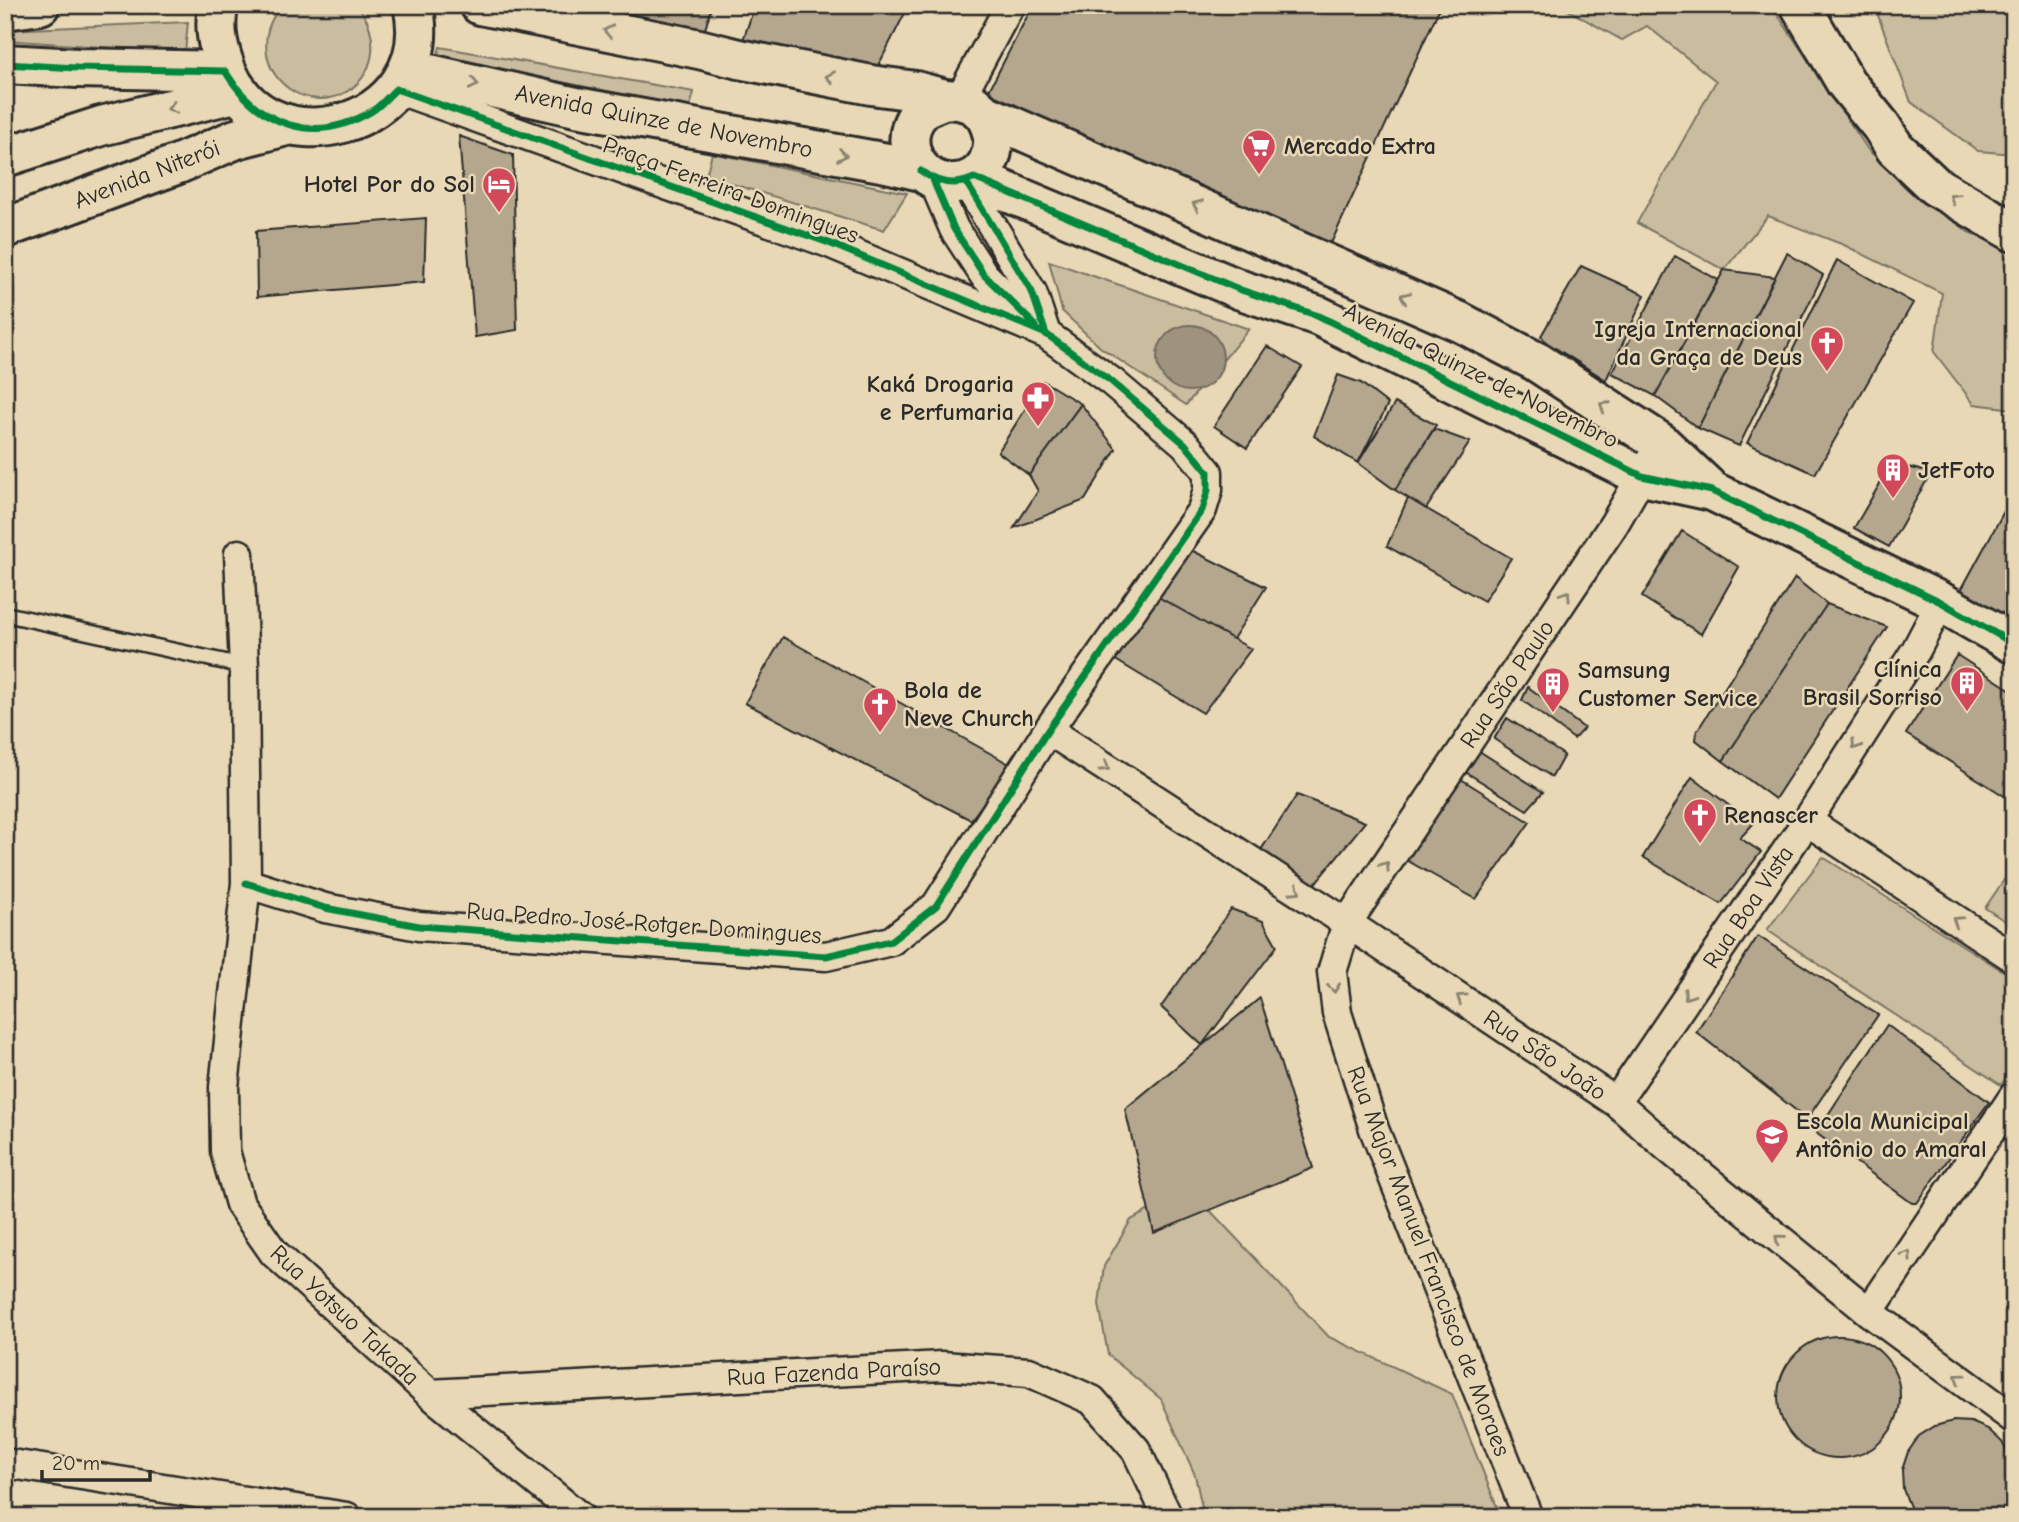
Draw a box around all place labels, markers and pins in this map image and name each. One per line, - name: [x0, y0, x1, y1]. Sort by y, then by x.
- supermarket icon: Mercado Extra: [1240, 127, 1278, 176]
- place label: Mercado Extra: [1284, 132, 1436, 160]
- hotel icon: Hotel Por do Sol: [480, 165, 518, 214]
- place label: Hotel Por do Sol: [304, 170, 475, 198]
- place label: Igreja Internacional da Graça de Deus: [1594, 315, 1802, 371]
- church icon: Igreja Internacional da Graça de Deus: [1808, 324, 1846, 373]
- place label: Kaká Drogaria e Perfumaria: [866, 370, 1014, 426]
- pharmacy icon: Kaká Drogaria e Perfumaria: [1019, 379, 1057, 428]
- building icon: JetFoto: [1874, 451, 1912, 500]
- place label: JetFoto: [1918, 456, 1995, 484]
- place label: Clínica Brasil Sorriso: [1803, 655, 1942, 711]
- place label: Samsung Customer Service: [1578, 656, 1758, 712]
- building icon: Clínica Brasil Sorriso: [1948, 664, 1986, 713]
- building icon: Samsung Customer Service: [1534, 665, 1572, 714]
- place label: Bola de Neve Church: [904, 676, 1034, 732]
- church icon: Bola de Neve Church: [861, 685, 899, 734]
- church icon: Renascer: [1681, 796, 1719, 845]
- place label: Renascer: [1724, 801, 1818, 829]
- place label: Escola Municipal Antônio do Amaral: [1796, 1107, 1987, 1163]
- school or university icon: Escola Municipal Antônio do Amaral: [1753, 1116, 1791, 1165]

